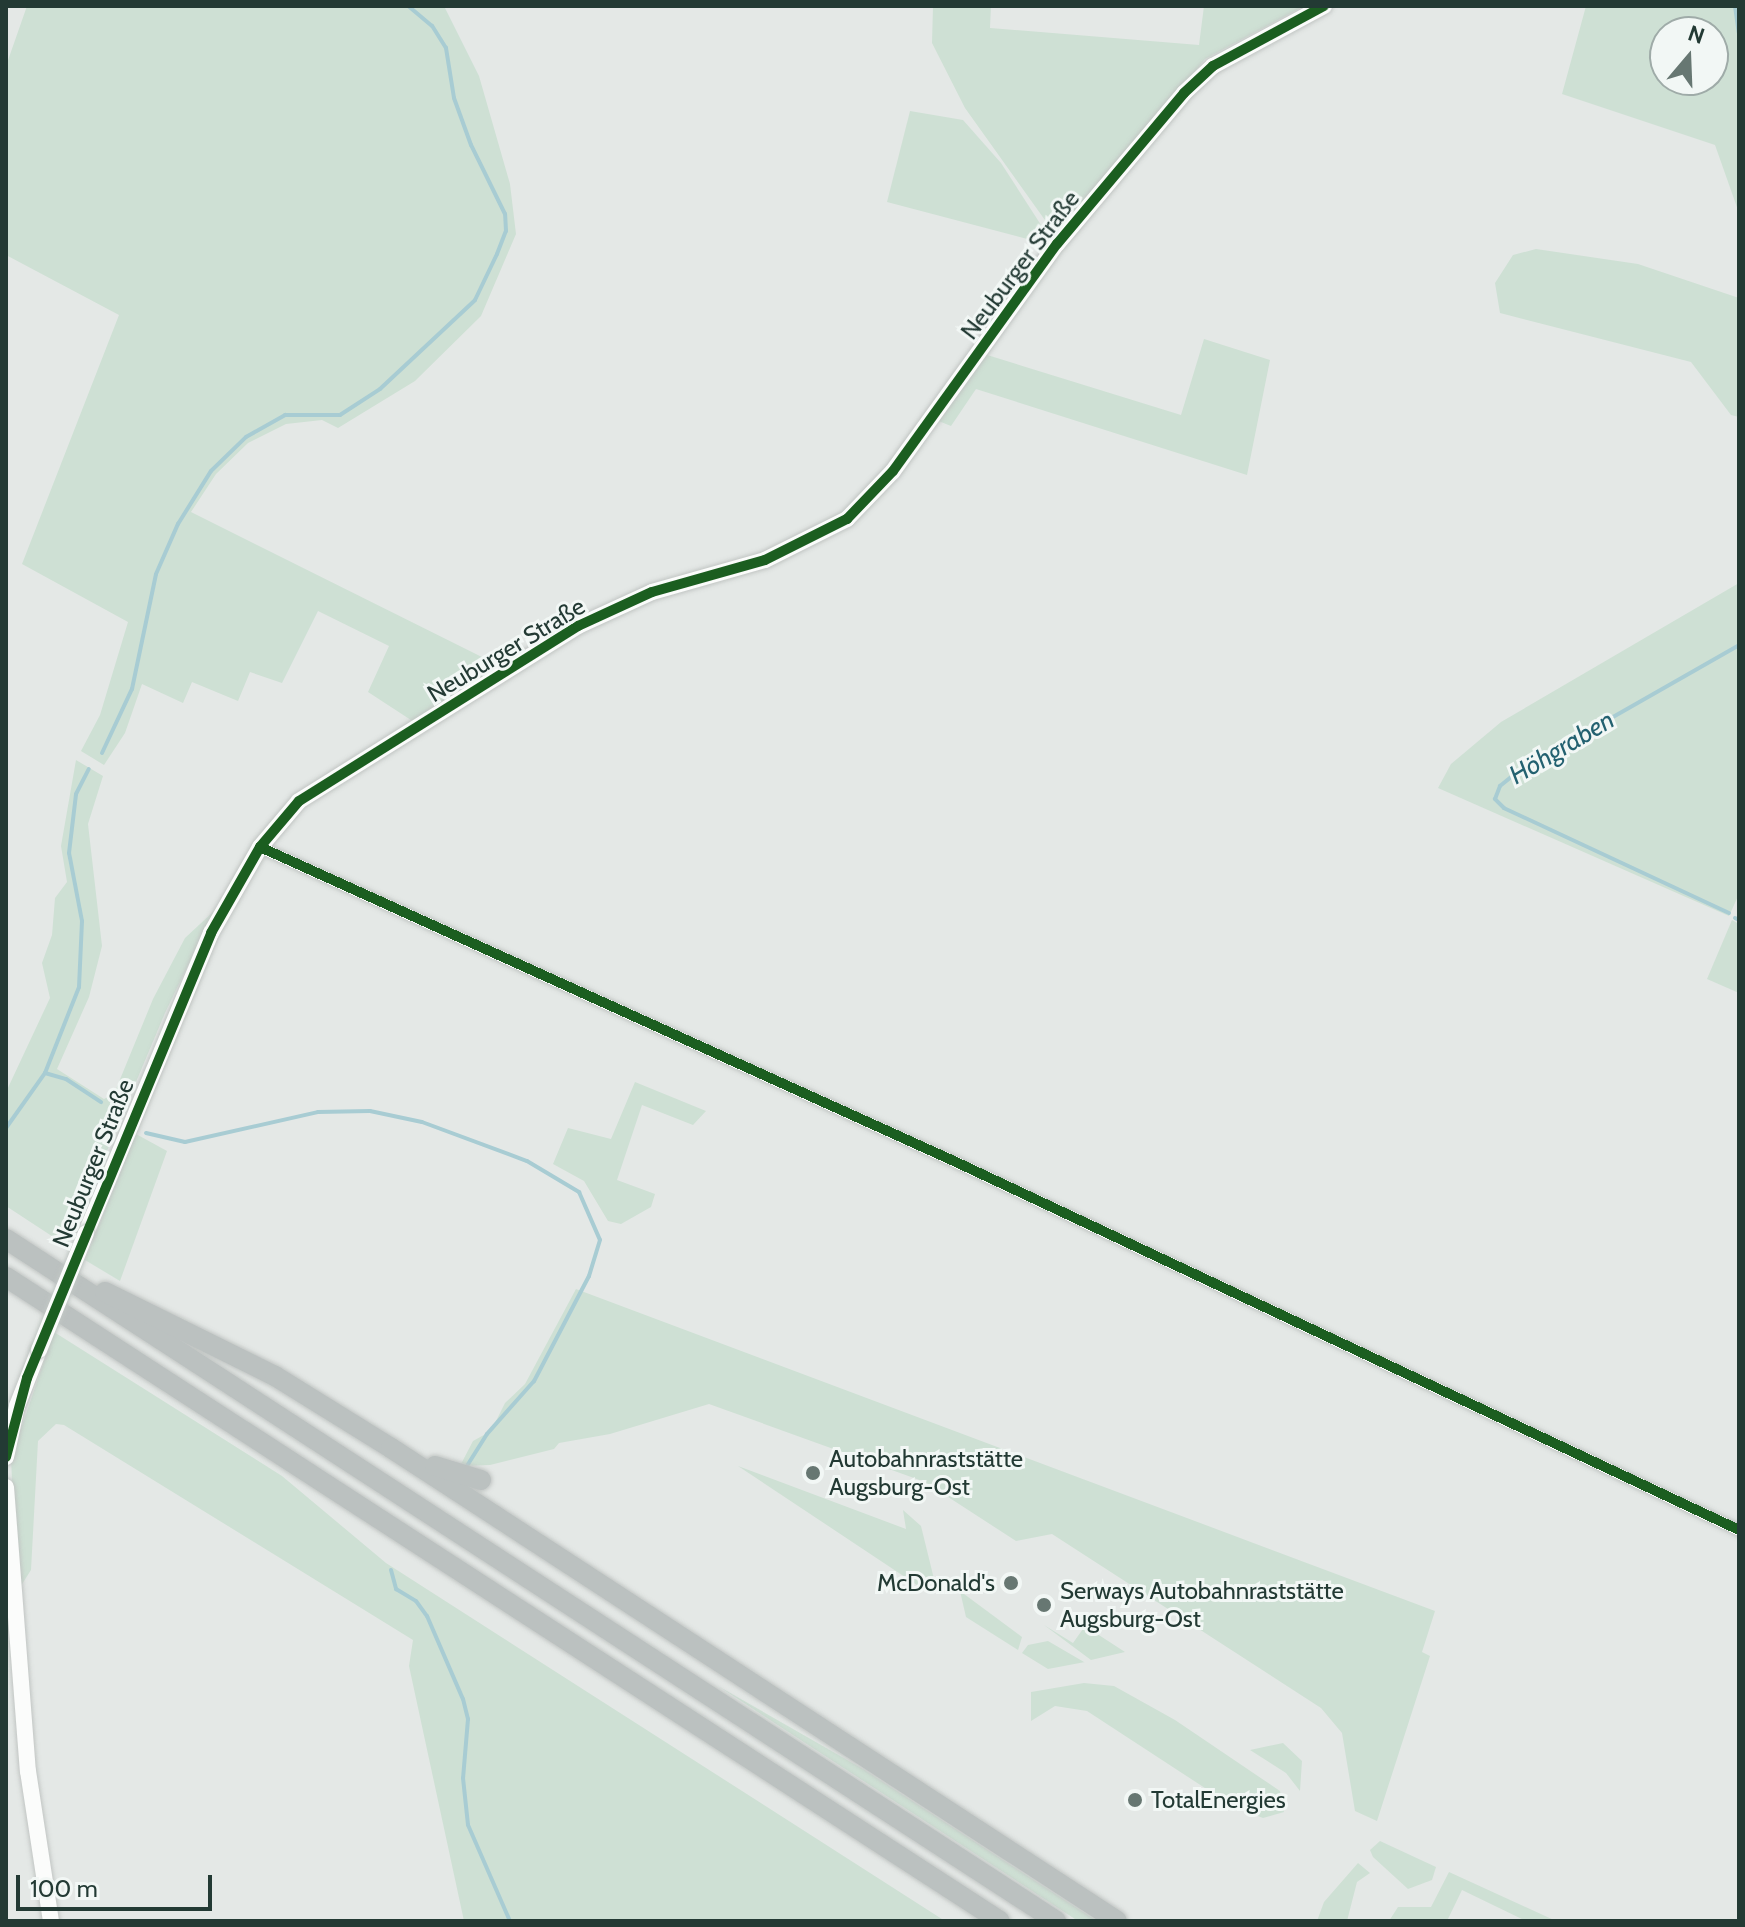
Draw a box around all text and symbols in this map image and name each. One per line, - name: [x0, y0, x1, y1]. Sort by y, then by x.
- north arrow: [1649, 16, 1729, 96]
- text: N: [1685, 19, 1708, 50]
- street label: Neuburger Straße: [955, 185, 1085, 345]
- street label: Neuburger Straße: [422, 592, 590, 708]
- water label: Höhgraben: [1504, 705, 1620, 791]
- street label: Neuburger Straße: [46, 1075, 140, 1251]
- place label: Autobahnraststätte Augsburg-Ost: [829, 1445, 1023, 1501]
- marker: Autobahnraststätte Augsburg-Ost: [804, 1464, 822, 1482]
- place label: McDonald's: [877, 1569, 995, 1597]
- marker: McDonald's: [1002, 1574, 1020, 1592]
- place label: Serways Autobahnraststätte Augsburg-Ost: [1060, 1577, 1344, 1633]
- marker: Serways Autobahnraststätte Augsburg-Ost: [1035, 1596, 1053, 1614]
- place label: TotalEnergies: [1151, 1786, 1286, 1814]
- marker: TotalEnergies: [1126, 1791, 1144, 1809]
- scale bar: [20, 1859, 216, 1909]
- text: 100 m: [30, 1874, 98, 1903]

